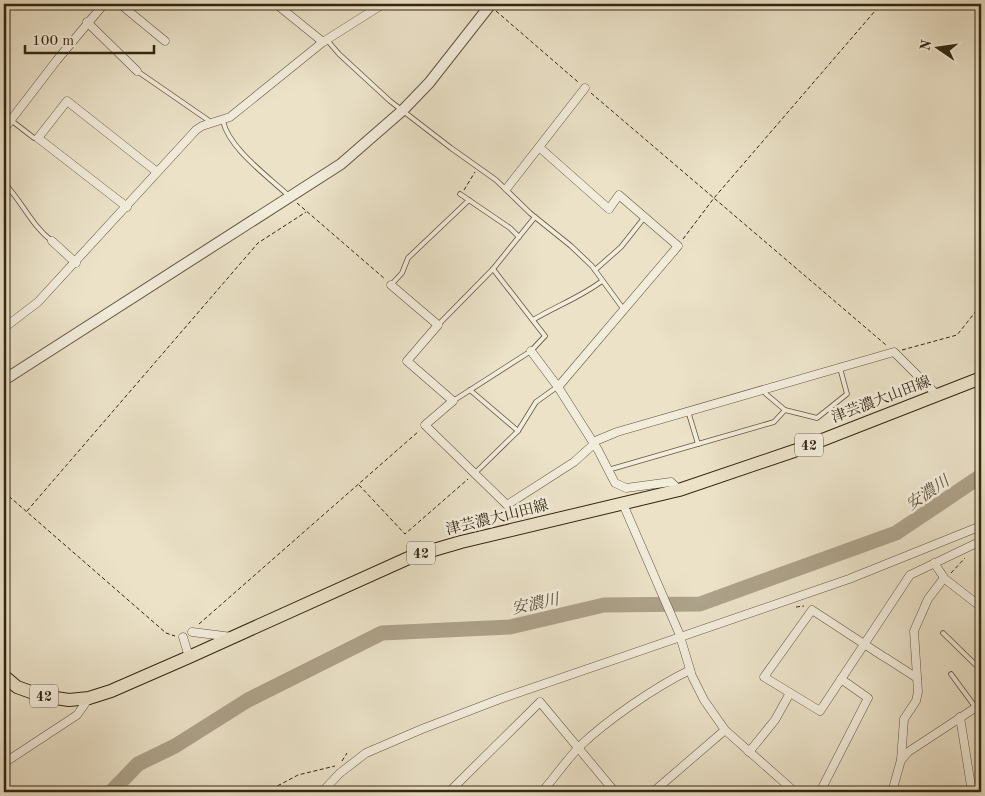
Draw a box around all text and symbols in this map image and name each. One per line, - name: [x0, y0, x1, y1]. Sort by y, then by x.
- scale bar: [25, 22, 154, 54]
- north arrow: [912, 22, 962, 72]
- text: 100 m: [32, 34, 74, 49]
- text: N: [918, 38, 934, 52]
- street label: 津芸濃大山田線: [829, 373, 933, 426]
- road number: 42: [795, 434, 823, 456]
- water label: 安濃川: [903, 471, 954, 514]
- street label: 津芸濃大山田線: [444, 497, 550, 538]
- road number: 42: [407, 542, 435, 564]
- water label: 安濃川: [510, 590, 563, 618]
- road number: 42: [30, 684, 58, 708]

